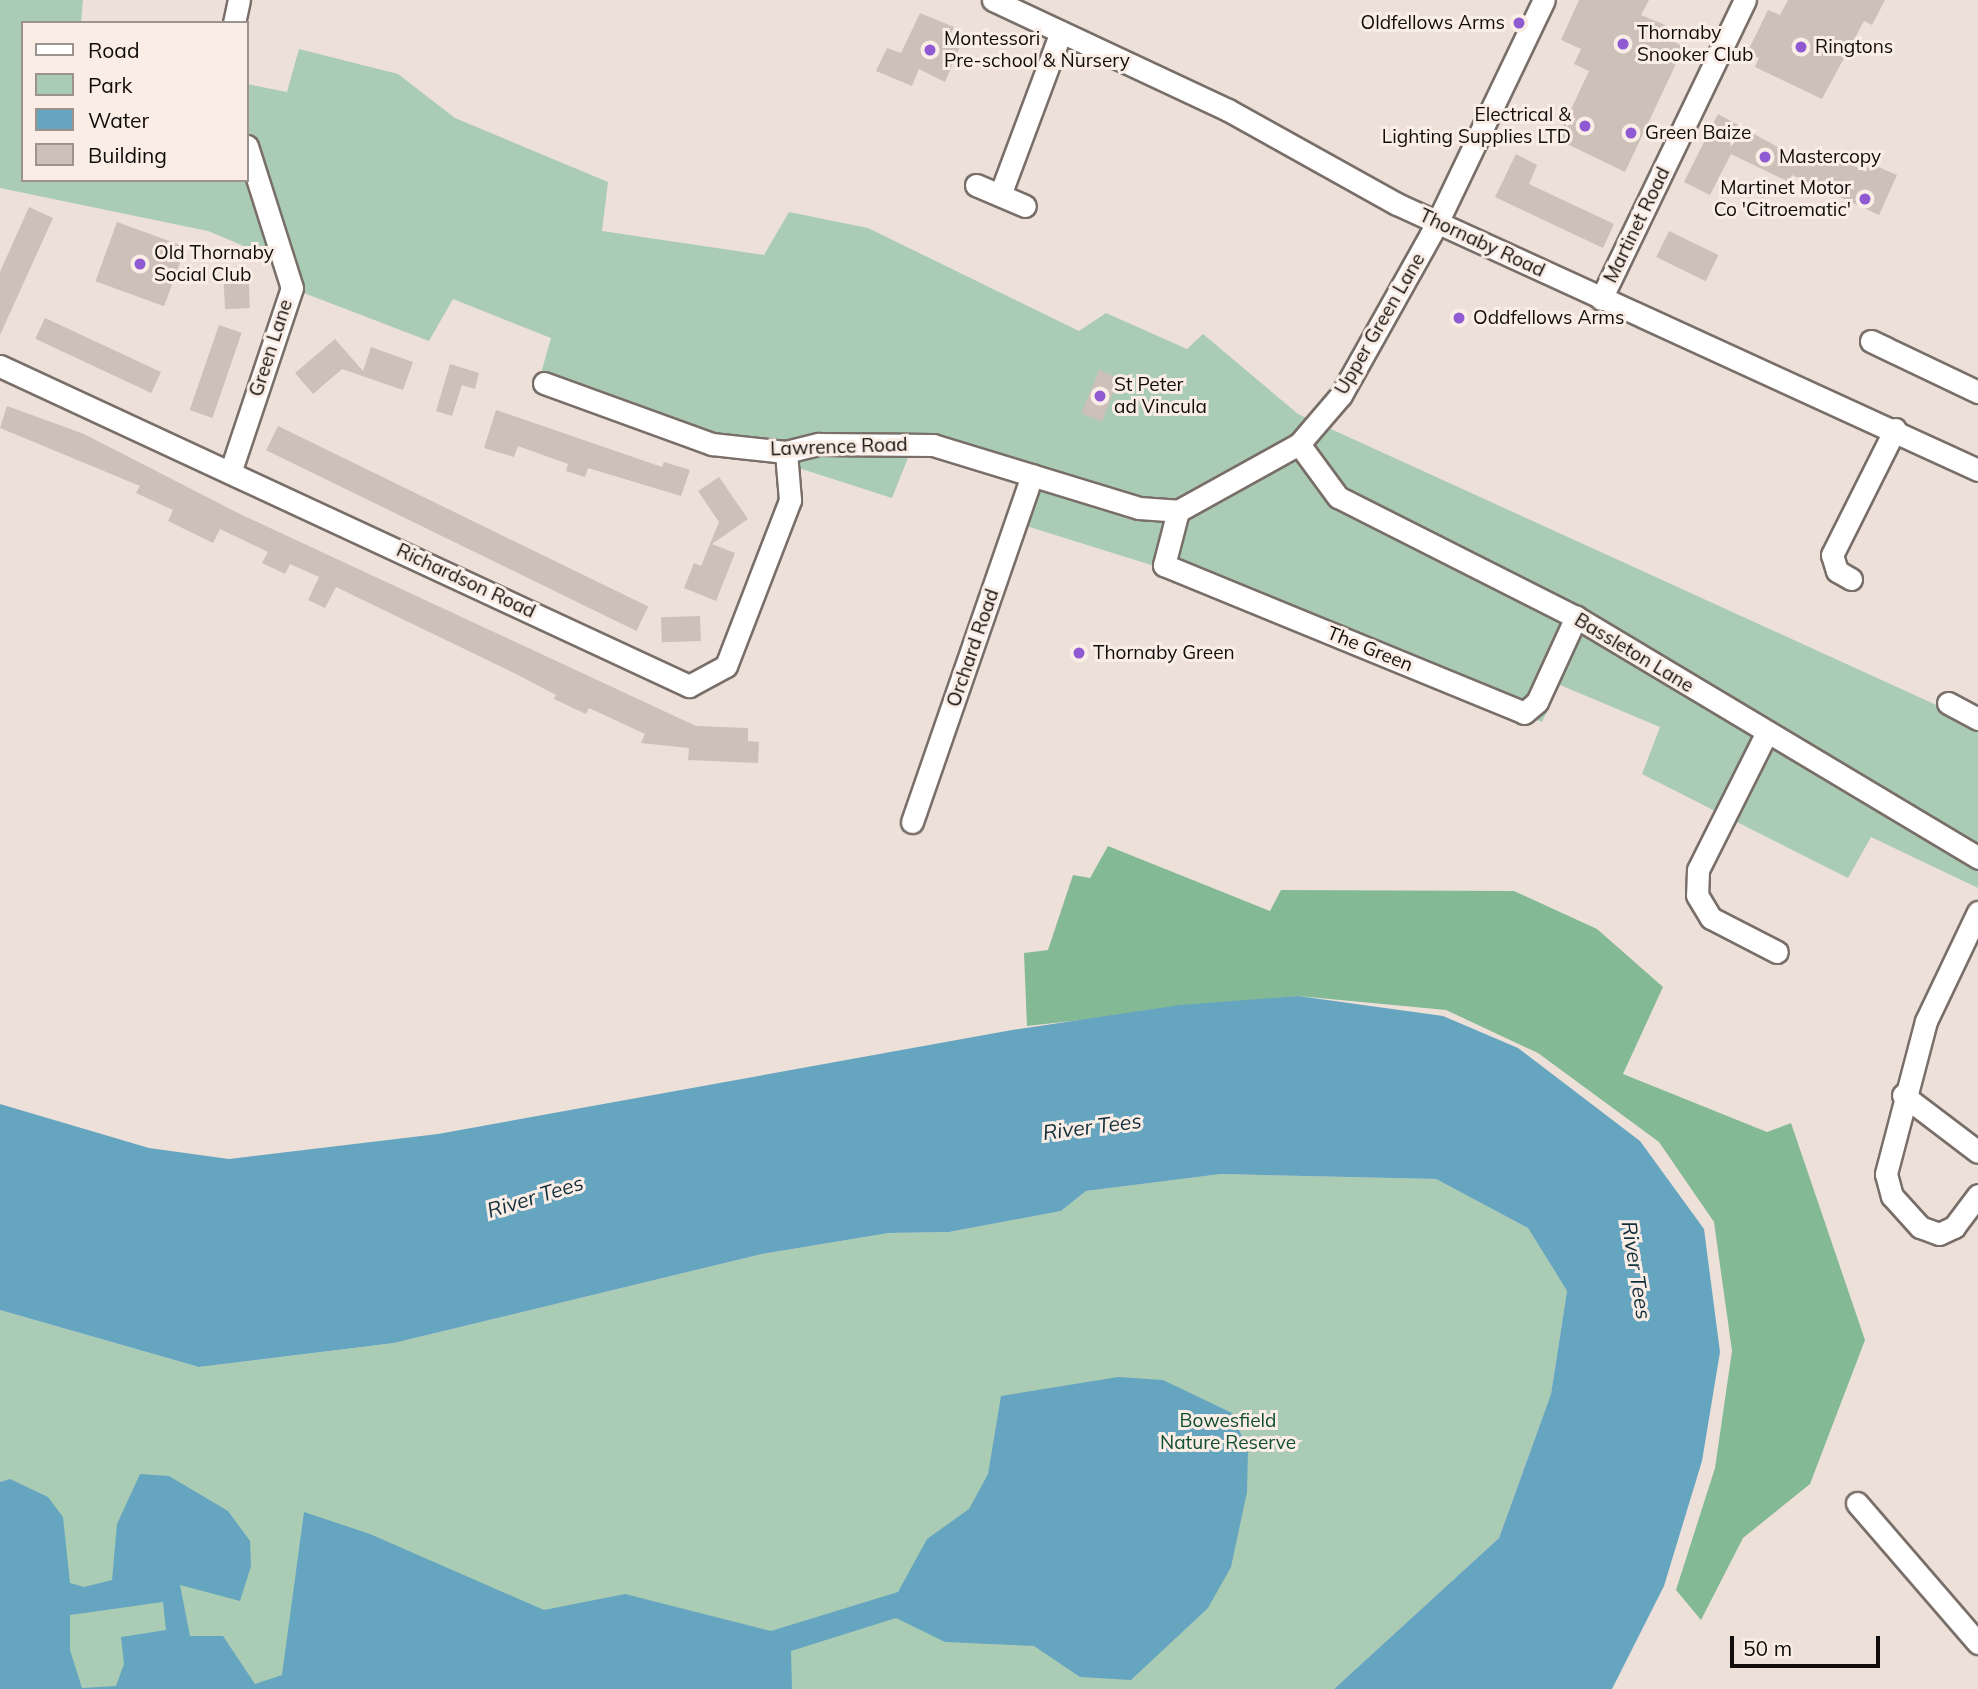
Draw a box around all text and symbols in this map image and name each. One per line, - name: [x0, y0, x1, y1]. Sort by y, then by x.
- place label: Oldfellows Arms: [1360, 12, 1505, 34]
- marker: Oldfellows Arms: [1511, 15, 1527, 31]
- legend: [21, 21, 248, 182]
- place label: Thornaby Snooker Club: [1637, 22, 1753, 66]
- place label: Montessori Pre-school & Nursery: [944, 28, 1130, 72]
- marker: Thornaby Snooker Club: [1615, 36, 1631, 52]
- place label: Ringtons: [1815, 36, 1893, 58]
- text: Road: [88, 37, 139, 63]
- marker: Ringtons: [1793, 39, 1809, 55]
- marker: Montessori Pre-school & Nursery: [922, 42, 938, 58]
- text: Park: [88, 72, 132, 98]
- place label: Electrical & Lighting Supplies LTD: [1382, 104, 1571, 148]
- text: Water: [88, 107, 149, 133]
- marker: Electrical & Lighting Supplies LTD: [1577, 118, 1593, 134]
- place label: Green Baize: [1645, 122, 1751, 144]
- marker: Green Baize: [1623, 125, 1639, 141]
- text: Building: [88, 142, 167, 168]
- place label: Mastercopy: [1779, 146, 1881, 168]
- marker: Mastercopy: [1757, 149, 1773, 165]
- street label: Martinet Road: [1599, 163, 1675, 287]
- place label: Martinet Motor Co 'Citroematic': [1714, 177, 1851, 221]
- marker: Martinet Motor Co 'Citroematic': [1857, 191, 1873, 207]
- street label: Thornaby Road: [1416, 204, 1548, 282]
- place label: Old Thornaby Social Club: [154, 242, 274, 286]
- street label: Upper Green Lane: [1330, 249, 1430, 399]
- marker: Old Thornaby Social Club: [132, 256, 148, 272]
- street label: Green Lane: [245, 297, 297, 399]
- place label: Oddfellows Arms: [1473, 307, 1624, 329]
- marker: Oddfellows Arms: [1451, 310, 1467, 326]
- place label: St Peter ad Vincula: [1114, 374, 1207, 418]
- marker: St Peter ad Vincula: [1092, 388, 1108, 404]
- street label: Lawrence Road: [770, 433, 908, 461]
- street label: Richardson Road: [393, 539, 539, 623]
- street label: Orchard Road: [942, 586, 1004, 710]
- street label: Bassleton Lane: [1570, 609, 1698, 697]
- street label: The Green: [1324, 622, 1416, 676]
- place label: Thornaby Green: [1093, 642, 1235, 664]
- marker: Thornaby Green: [1071, 645, 1087, 661]
- water label: River Tees: [1041, 1107, 1143, 1145]
- water label: River Tees: [484, 1169, 586, 1223]
- water label: River Tees: [1617, 1219, 1657, 1321]
- park label: Bowesfield Nature Reserve: [1160, 1410, 1296, 1454]
- scale bar: [1733, 1622, 1884, 1666]
- text: 50 m: [1743, 1635, 1792, 1661]

